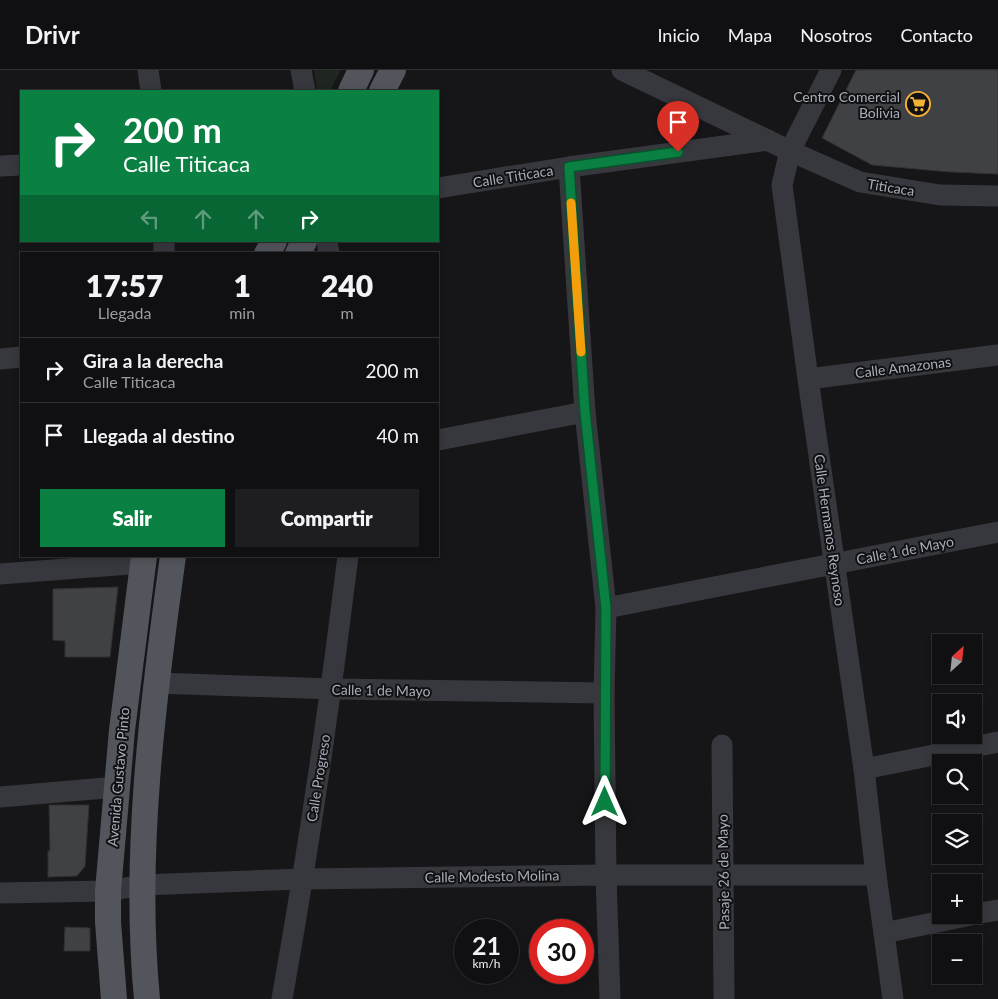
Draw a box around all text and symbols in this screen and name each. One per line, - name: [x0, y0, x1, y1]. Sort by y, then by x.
- text: Drivr: [25, 20, 80, 49]
- text: Inicio: [657, 24, 700, 46]
- text: Mapa: [728, 24, 772, 46]
- text: Nosotros: [800, 24, 872, 46]
- text: Contacto: [900, 24, 973, 46]
- place label: Centro Comercial Bolivia: [793, 88, 900, 121]
- supermarket icon: Centro Comercial Bolivia: [905, 91, 931, 117]
- pin: [657, 101, 699, 152]
- text: 200 m: [123, 108, 222, 150]
- icon: arrive: [664, 108, 692, 136]
- icon: right: [40, 110, 105, 175]
- text: Calle Titicaca: [123, 150, 250, 177]
- street label: Calle Titicaca: [472, 161, 554, 191]
- street label: Titicaca: [866, 175, 916, 199]
- icon: left: [136, 205, 164, 233]
- icon: ahead: [189, 205, 217, 233]
- icon: ahead: [242, 205, 270, 233]
- icon: right: [295, 205, 323, 233]
- text: 17:57: [86, 267, 163, 303]
- text: 1: [233, 267, 251, 303]
- text: 240: [321, 267, 373, 303]
- text: Llegada: [98, 303, 151, 322]
- text: min: [229, 303, 255, 322]
- text: m: [340, 303, 354, 322]
- text: Gira a la derecha: [83, 349, 223, 372]
- street label: Calle Amazonas: [854, 353, 952, 381]
- icon: right: [40, 356, 68, 384]
- text: 200 m: [365, 359, 419, 382]
- text: Calle Titicaca: [83, 372, 176, 391]
- icon: arrive: [40, 421, 68, 449]
- text: Llegada al destino: [83, 424, 235, 447]
- text: 40 m: [376, 424, 419, 447]
- street label: Calle Hermanos Reynoso: [811, 453, 849, 607]
- button: Salir: [40, 489, 225, 547]
- button: Compartir: [235, 489, 419, 547]
- street label: Calle 1 de Mayo: [855, 532, 955, 568]
- north arrow: [932, 634, 982, 684]
- map controls: [932, 634, 982, 984]
- street label: Calle 1 de Mayo: [331, 681, 431, 699]
- button: sound: [932, 694, 982, 744]
- street label: Avenida Gustavo Pinto: [103, 707, 133, 847]
- street label: Calle Progreso: [303, 733, 333, 823]
- button: search: [932, 754, 982, 804]
- position arrow: [578, 775, 630, 827]
- street label: Pasaje 26 de Mayo: [713, 814, 733, 930]
- button: layers: [932, 814, 982, 864]
- street label: Calle Modesto Molina: [425, 866, 559, 886]
- button: +: [932, 874, 982, 924]
- speed limit sign: 30: [529, 919, 594, 984]
- text: 21: [472, 930, 501, 960]
- button: −: [932, 934, 982, 984]
- text: km/h: [472, 956, 501, 971]

